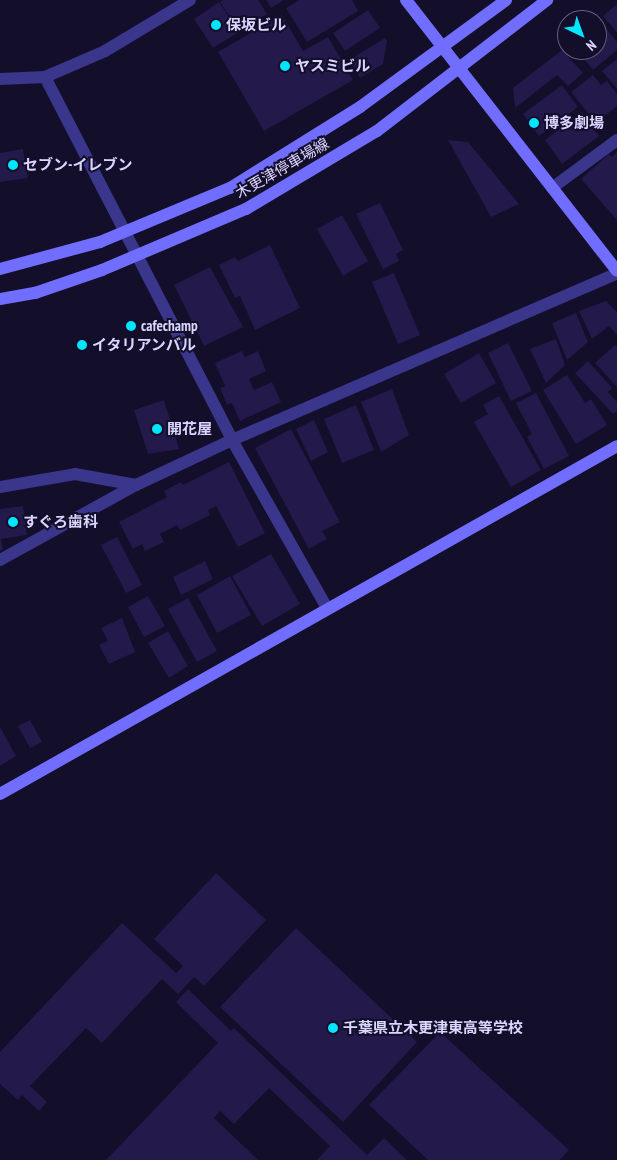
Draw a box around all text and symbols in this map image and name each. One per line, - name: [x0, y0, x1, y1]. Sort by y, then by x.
- north arrow: [557, 10, 607, 60]
- place label: 保坂ビル: [226, 16, 286, 34]
- marker: 保坂ビル: [210, 19, 222, 31]
- text: N: [583, 36, 600, 55]
- place label: ヤスミビル: [295, 57, 370, 75]
- marker: ヤスミビル: [279, 60, 291, 72]
- place label: 博多劇場: [544, 114, 604, 132]
- marker: 博多劇場: [528, 117, 540, 129]
- street label: 木更津停車場線: [232, 134, 332, 202]
- place label: セブン-イレブン: [23, 156, 132, 174]
- marker: セブン-イレブン: [7, 159, 19, 171]
- place label: cafechamp: [141, 317, 198, 335]
- marker: cafechamp: [125, 320, 137, 332]
- place label: イタリアンバル: [92, 336, 197, 354]
- marker: イタリアンバル: [76, 339, 88, 351]
- place label: 開花屋: [167, 420, 212, 438]
- marker: 開花屋: [151, 423, 163, 435]
- place label: すぐろ歯科: [23, 513, 98, 531]
- marker: すぐろ歯科: [7, 516, 19, 528]
- place label: 千葉県立木更津東高等学校: [343, 1019, 523, 1037]
- marker: 千葉県立木更津東高等学校: [327, 1022, 339, 1034]

